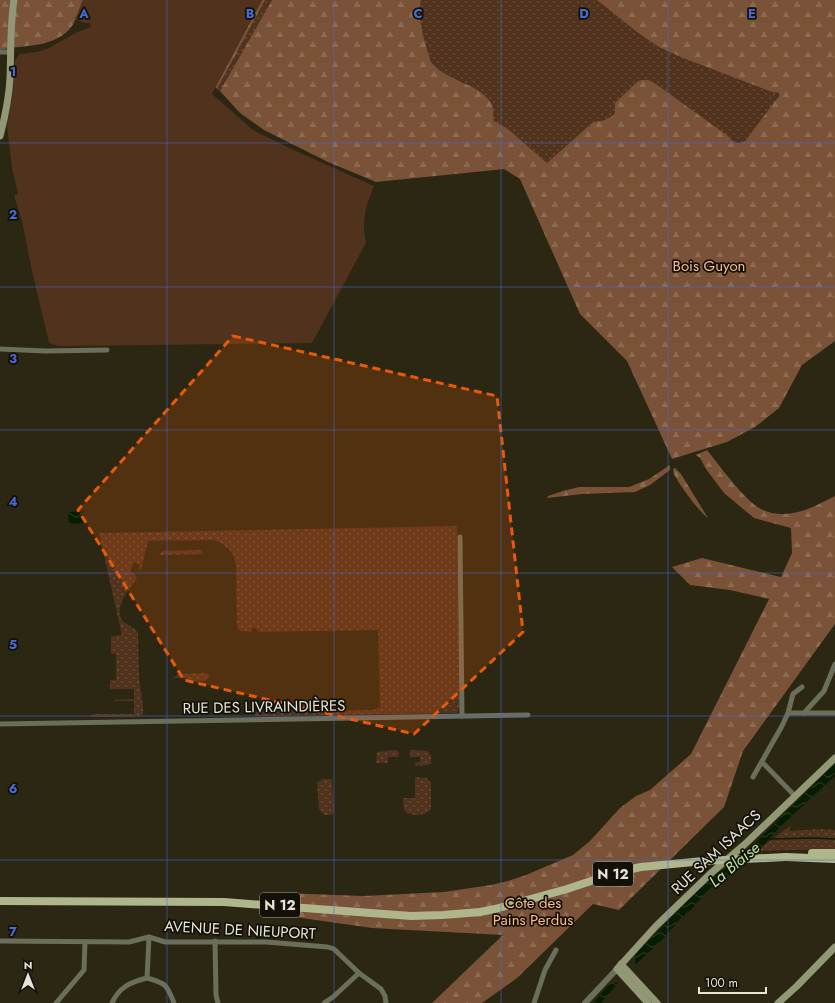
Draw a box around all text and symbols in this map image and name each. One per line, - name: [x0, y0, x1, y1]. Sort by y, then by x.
- text: A: [78, 4, 89, 23]
- text: B: [246, 4, 255, 23]
- text: C: [413, 4, 423, 23]
- text: D: [579, 4, 589, 23]
- text: E: [748, 4, 756, 23]
- text: 1: [10, 62, 16, 81]
- text: 2: [9, 205, 17, 224]
- park label: Bois Guyon: [673, 255, 745, 277]
- text: 3: [9, 349, 17, 368]
- text: 4: [8, 492, 18, 511]
- text: 5: [9, 635, 17, 654]
- street label: RUE DES LIVRAINDIÈRES: [183, 695, 345, 719]
- text: 6: [9, 779, 18, 798]
- street label: RUE SAM ISAACS: [666, 805, 766, 899]
- water label: La Blaise: [704, 836, 765, 892]
- road number: N 12: [593, 862, 633, 886]
- park label: Côte des Pains Perdus: [493, 892, 573, 931]
- road number: N 12: [260, 893, 300, 917]
- street label: AVENUE DE NIEUPORT: [164, 915, 316, 945]
- text: 7: [9, 922, 17, 941]
- north arrow: [8, 955, 48, 995]
- text: N: [24, 957, 32, 973]
- scale bar: [699, 969, 766, 995]
- text: 100 m: [705, 974, 738, 992]

